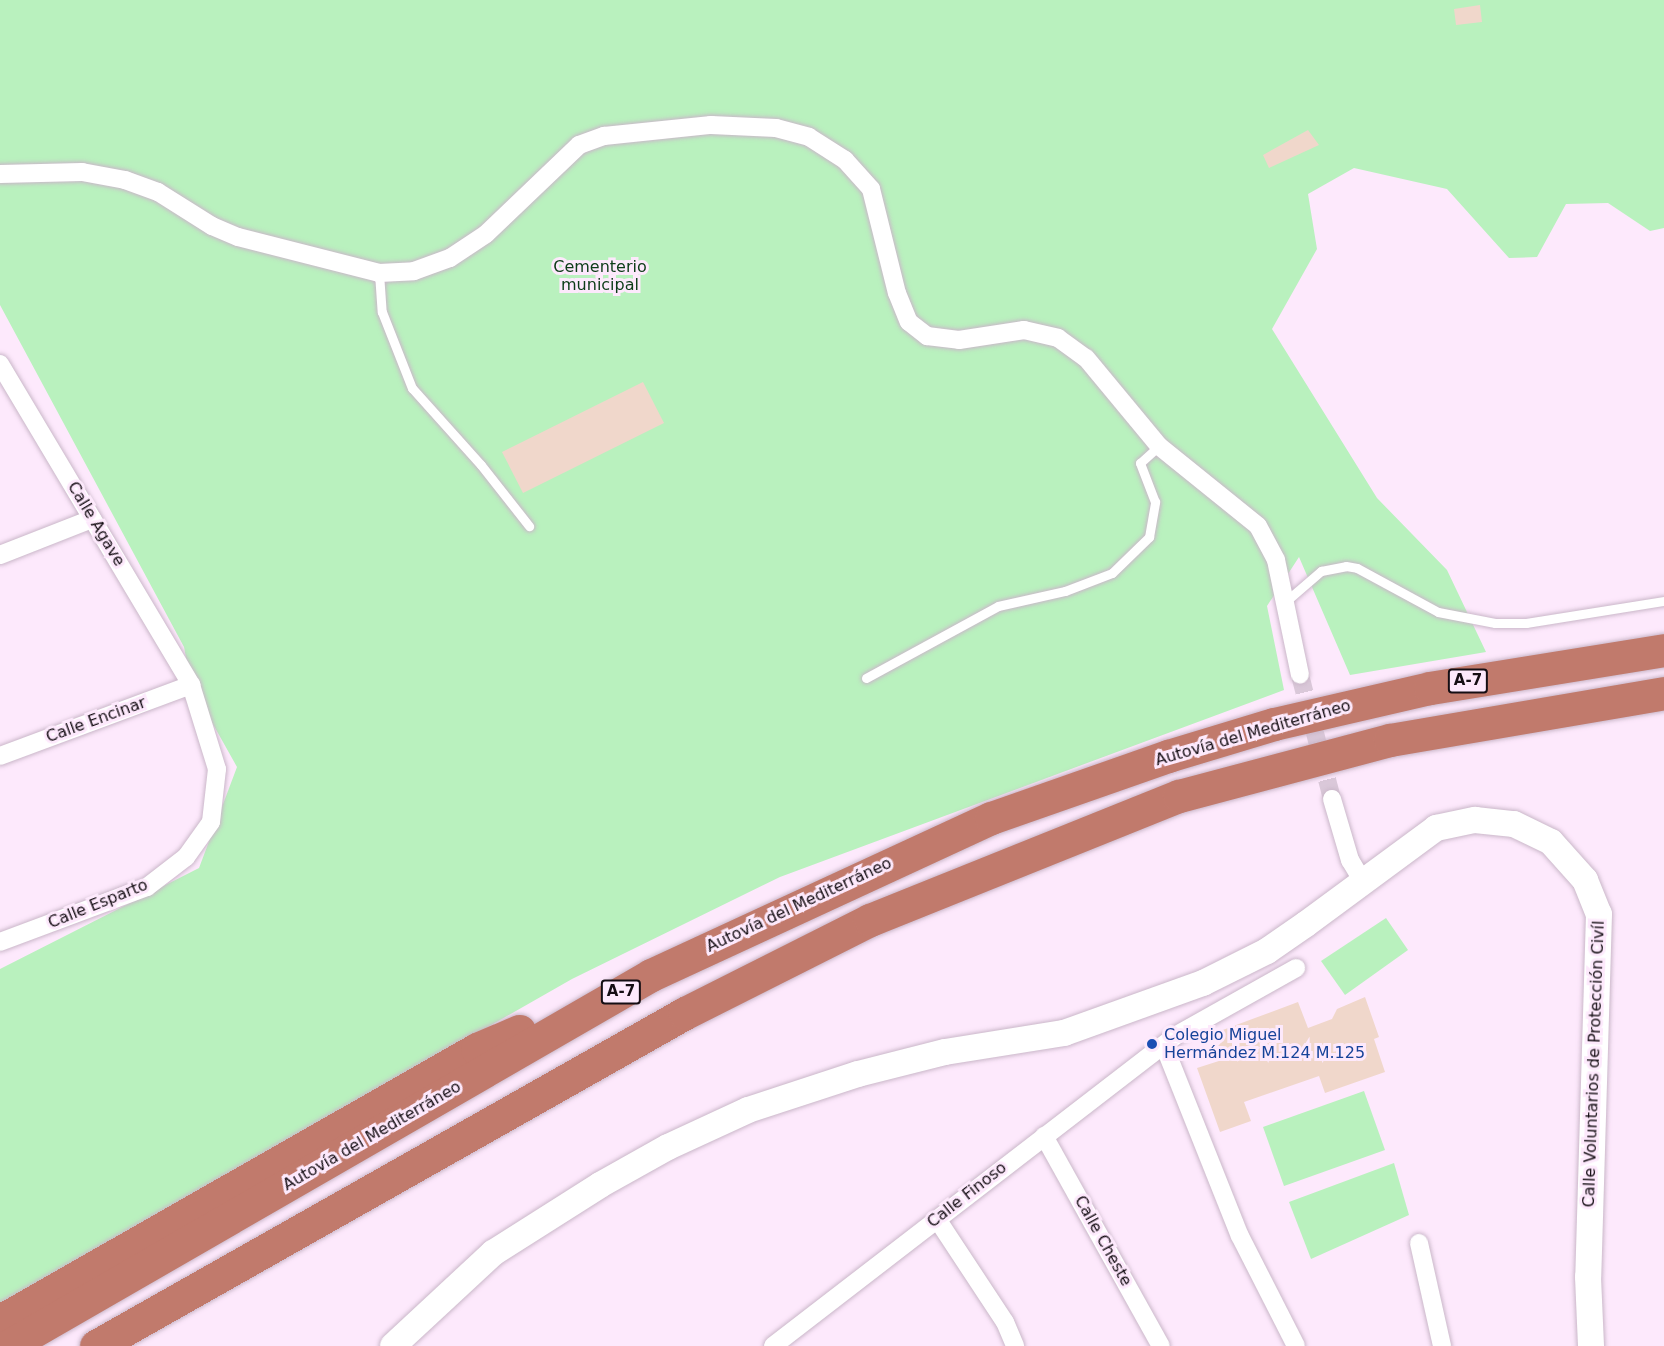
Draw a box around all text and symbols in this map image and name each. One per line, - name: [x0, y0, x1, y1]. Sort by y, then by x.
- park label: Cementerio municipal: [553, 257, 647, 295]
- street label: Calle Agave: [63, 478, 129, 570]
- road number: A-7: [1447, 669, 1489, 693]
- street label: Calle Encinar: [43, 693, 149, 747]
- street label: Autovía del Mediterráneo: [1153, 696, 1353, 770]
- street label: Autovía del Mediterráneo: [703, 854, 895, 956]
- street label: Calle Esparto: [45, 875, 151, 933]
- street label: Calle Voluntarios de Protección Civíl: [1579, 920, 1609, 1208]
- road number: A-7: [600, 980, 642, 1004]
- place label: Colegio Miguel Hermández M.124 M.125: [1164, 1025, 1365, 1063]
- marker: Colegio Miguel Hermández M.124 M.125: [1145, 1037, 1159, 1051]
- street label: Autovía del Mediterráneo: [280, 1077, 464, 1195]
- street label: Calle Finoso: [924, 1158, 1010, 1232]
- street label: Calle Cheste: [1070, 1192, 1136, 1290]

